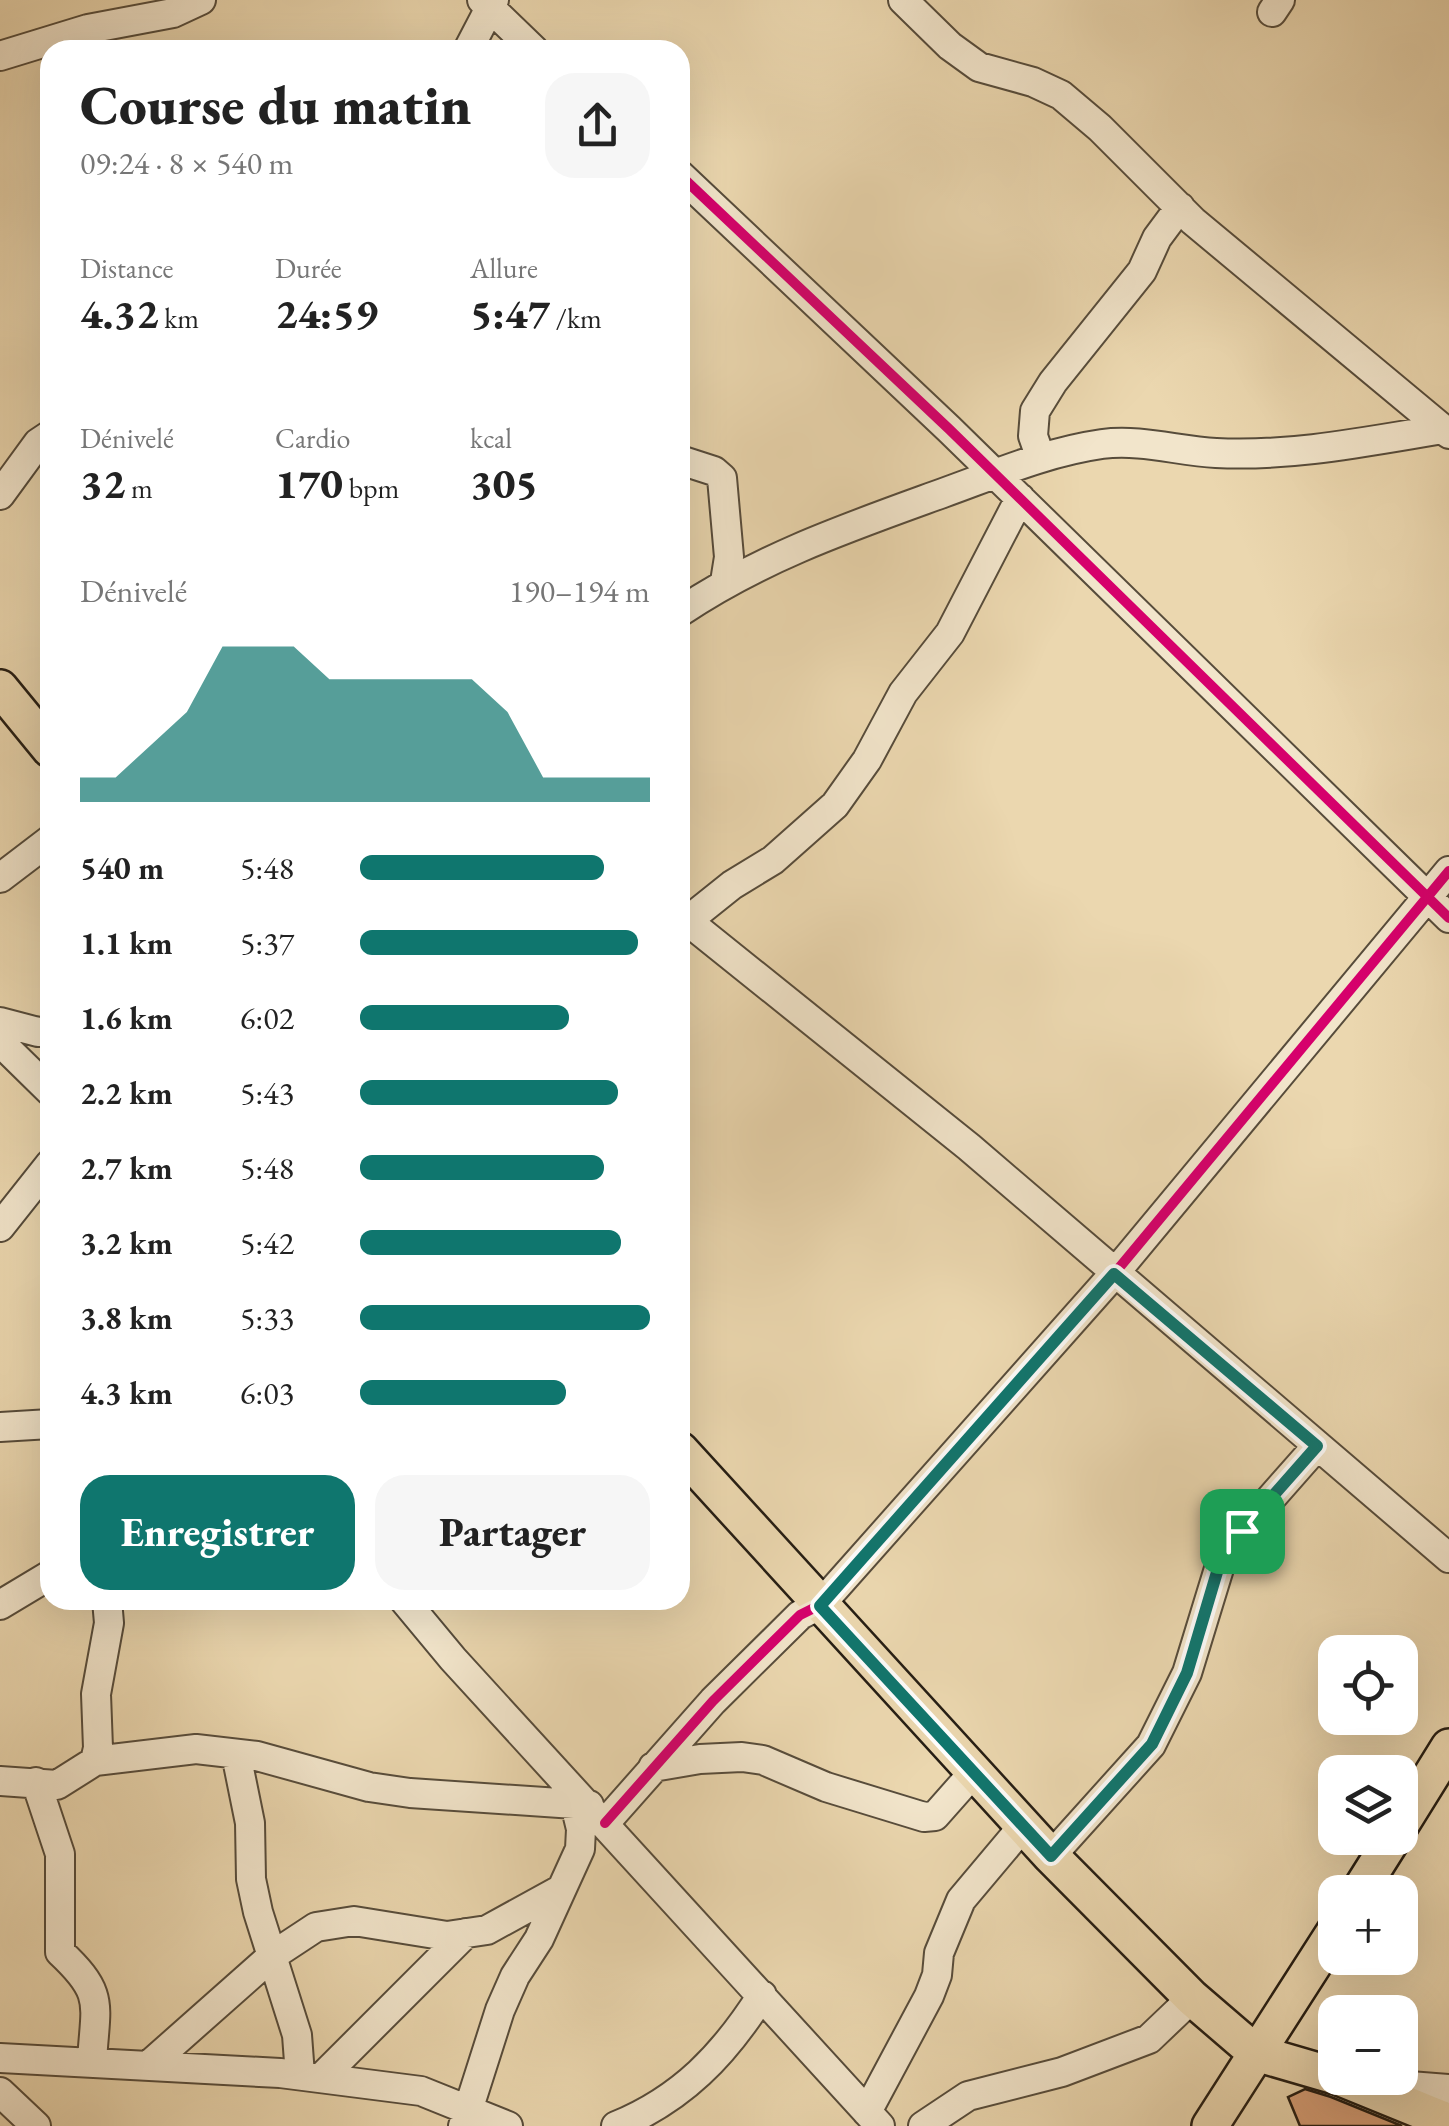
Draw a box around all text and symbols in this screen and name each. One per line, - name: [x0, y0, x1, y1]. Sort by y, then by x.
- text: Course du matin: [80, 69, 472, 140]
- button: share: [545, 73, 650, 178]
- text: 09:24 · 8 × 540 m: [80, 142, 293, 184]
- text: Distance: [80, 250, 174, 286]
- text: Durée: [275, 250, 342, 286]
- text: Allure: [470, 250, 538, 286]
- text: 4.32: [80, 286, 159, 341]
- text: 24:59: [275, 286, 378, 341]
- text: 5:47: [470, 286, 550, 341]
- text: km: [159, 300, 199, 336]
- text: /km: [550, 300, 602, 336]
- text: Dénivelé: [80, 420, 174, 456]
- text: Cardio: [275, 420, 350, 456]
- text: kcal: [470, 420, 512, 456]
- text: 32: [80, 456, 125, 511]
- text: 170: [275, 456, 343, 511]
- text: 305: [470, 456, 538, 511]
- text: m: [125, 470, 153, 506]
- text: bpm: [343, 470, 399, 506]
- text: Dénivelé: [80, 570, 187, 612]
- text: 190–194 m: [509, 570, 650, 612]
- text: 540 m: [80, 847, 164, 889]
- text: 5:48: [240, 847, 294, 889]
- text: 1.1 km: [80, 922, 173, 964]
- text: 5:37: [240, 922, 294, 964]
- text: 1.6 km: [80, 997, 173, 1039]
- text: 6:02: [240, 997, 294, 1039]
- text: 2.2 km: [80, 1072, 173, 1114]
- text: 5:43: [240, 1072, 294, 1114]
- text: 2.7 km: [80, 1147, 173, 1189]
- text: 5:48: [240, 1147, 294, 1189]
- text: 3.2 km: [80, 1222, 173, 1264]
- text: 5:42: [240, 1222, 294, 1264]
- text: 3.8 km: [80, 1297, 173, 1339]
- text: 5:33: [240, 1297, 294, 1339]
- text: 4.3 km: [80, 1372, 173, 1414]
- text: 6:03: [240, 1372, 294, 1414]
- button: Enregistrer: [80, 1475, 355, 1590]
- button: Partager: [375, 1475, 650, 1590]
- pin: [1200, 1489, 1285, 1574]
- icon: arrive: [1215, 1504, 1270, 1559]
- map controls: [1318, 1635, 1418, 2095]
- button: locate: [1318, 1635, 1418, 1735]
- button: layers: [1318, 1755, 1418, 1855]
- button: +: [1318, 1875, 1418, 1975]
- button: −: [1318, 1995, 1418, 2095]

